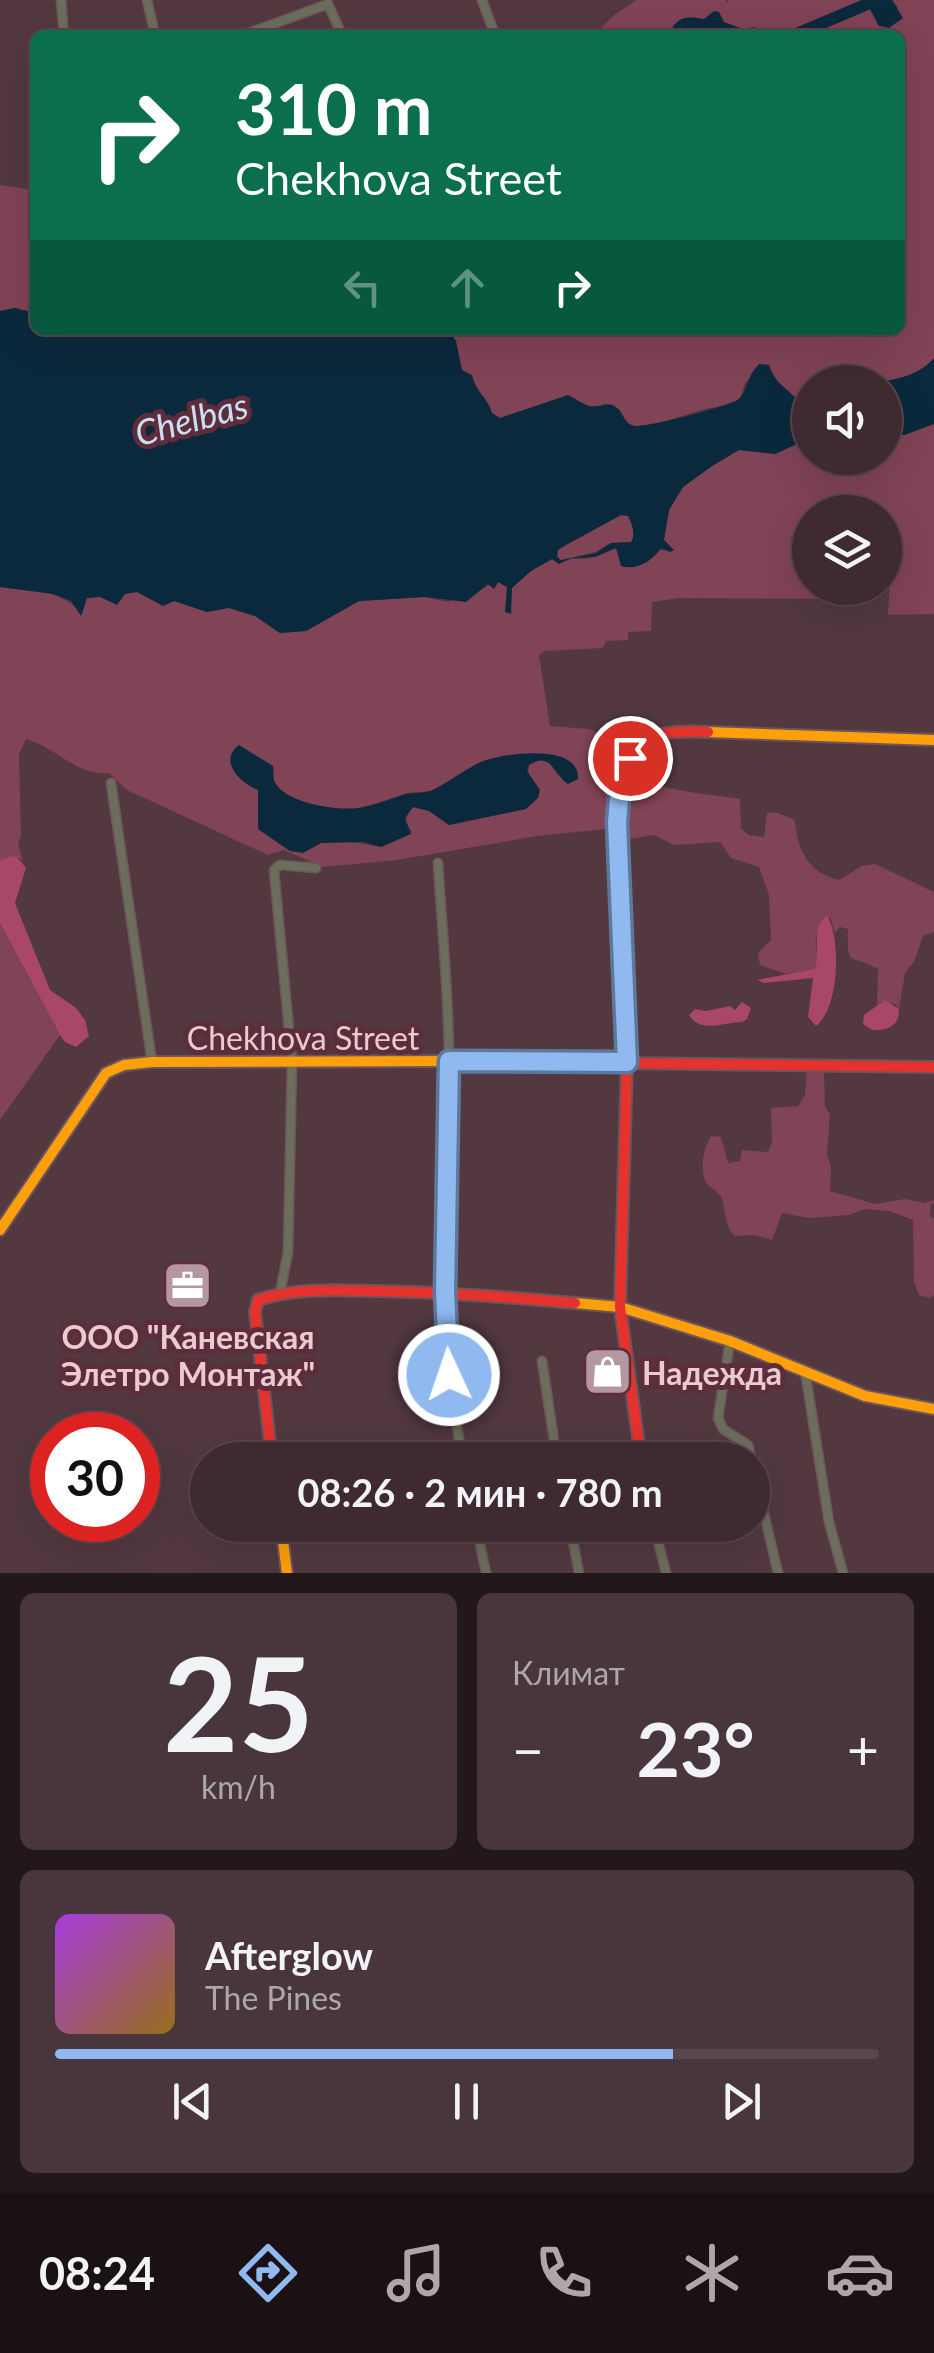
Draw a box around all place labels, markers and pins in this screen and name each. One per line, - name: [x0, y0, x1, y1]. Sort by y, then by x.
- pin: [588, 716, 673, 801]
- office icon: ООО "Каневская Элетро Монтаж": [162, 1260, 214, 1312]
- place label: ООО "Каневская Элетро Монтаж": [61, 1317, 315, 1393]
- shop icon: Надежда: [581, 1346, 633, 1398]
- place label: Надежда: [642, 1353, 782, 1392]

